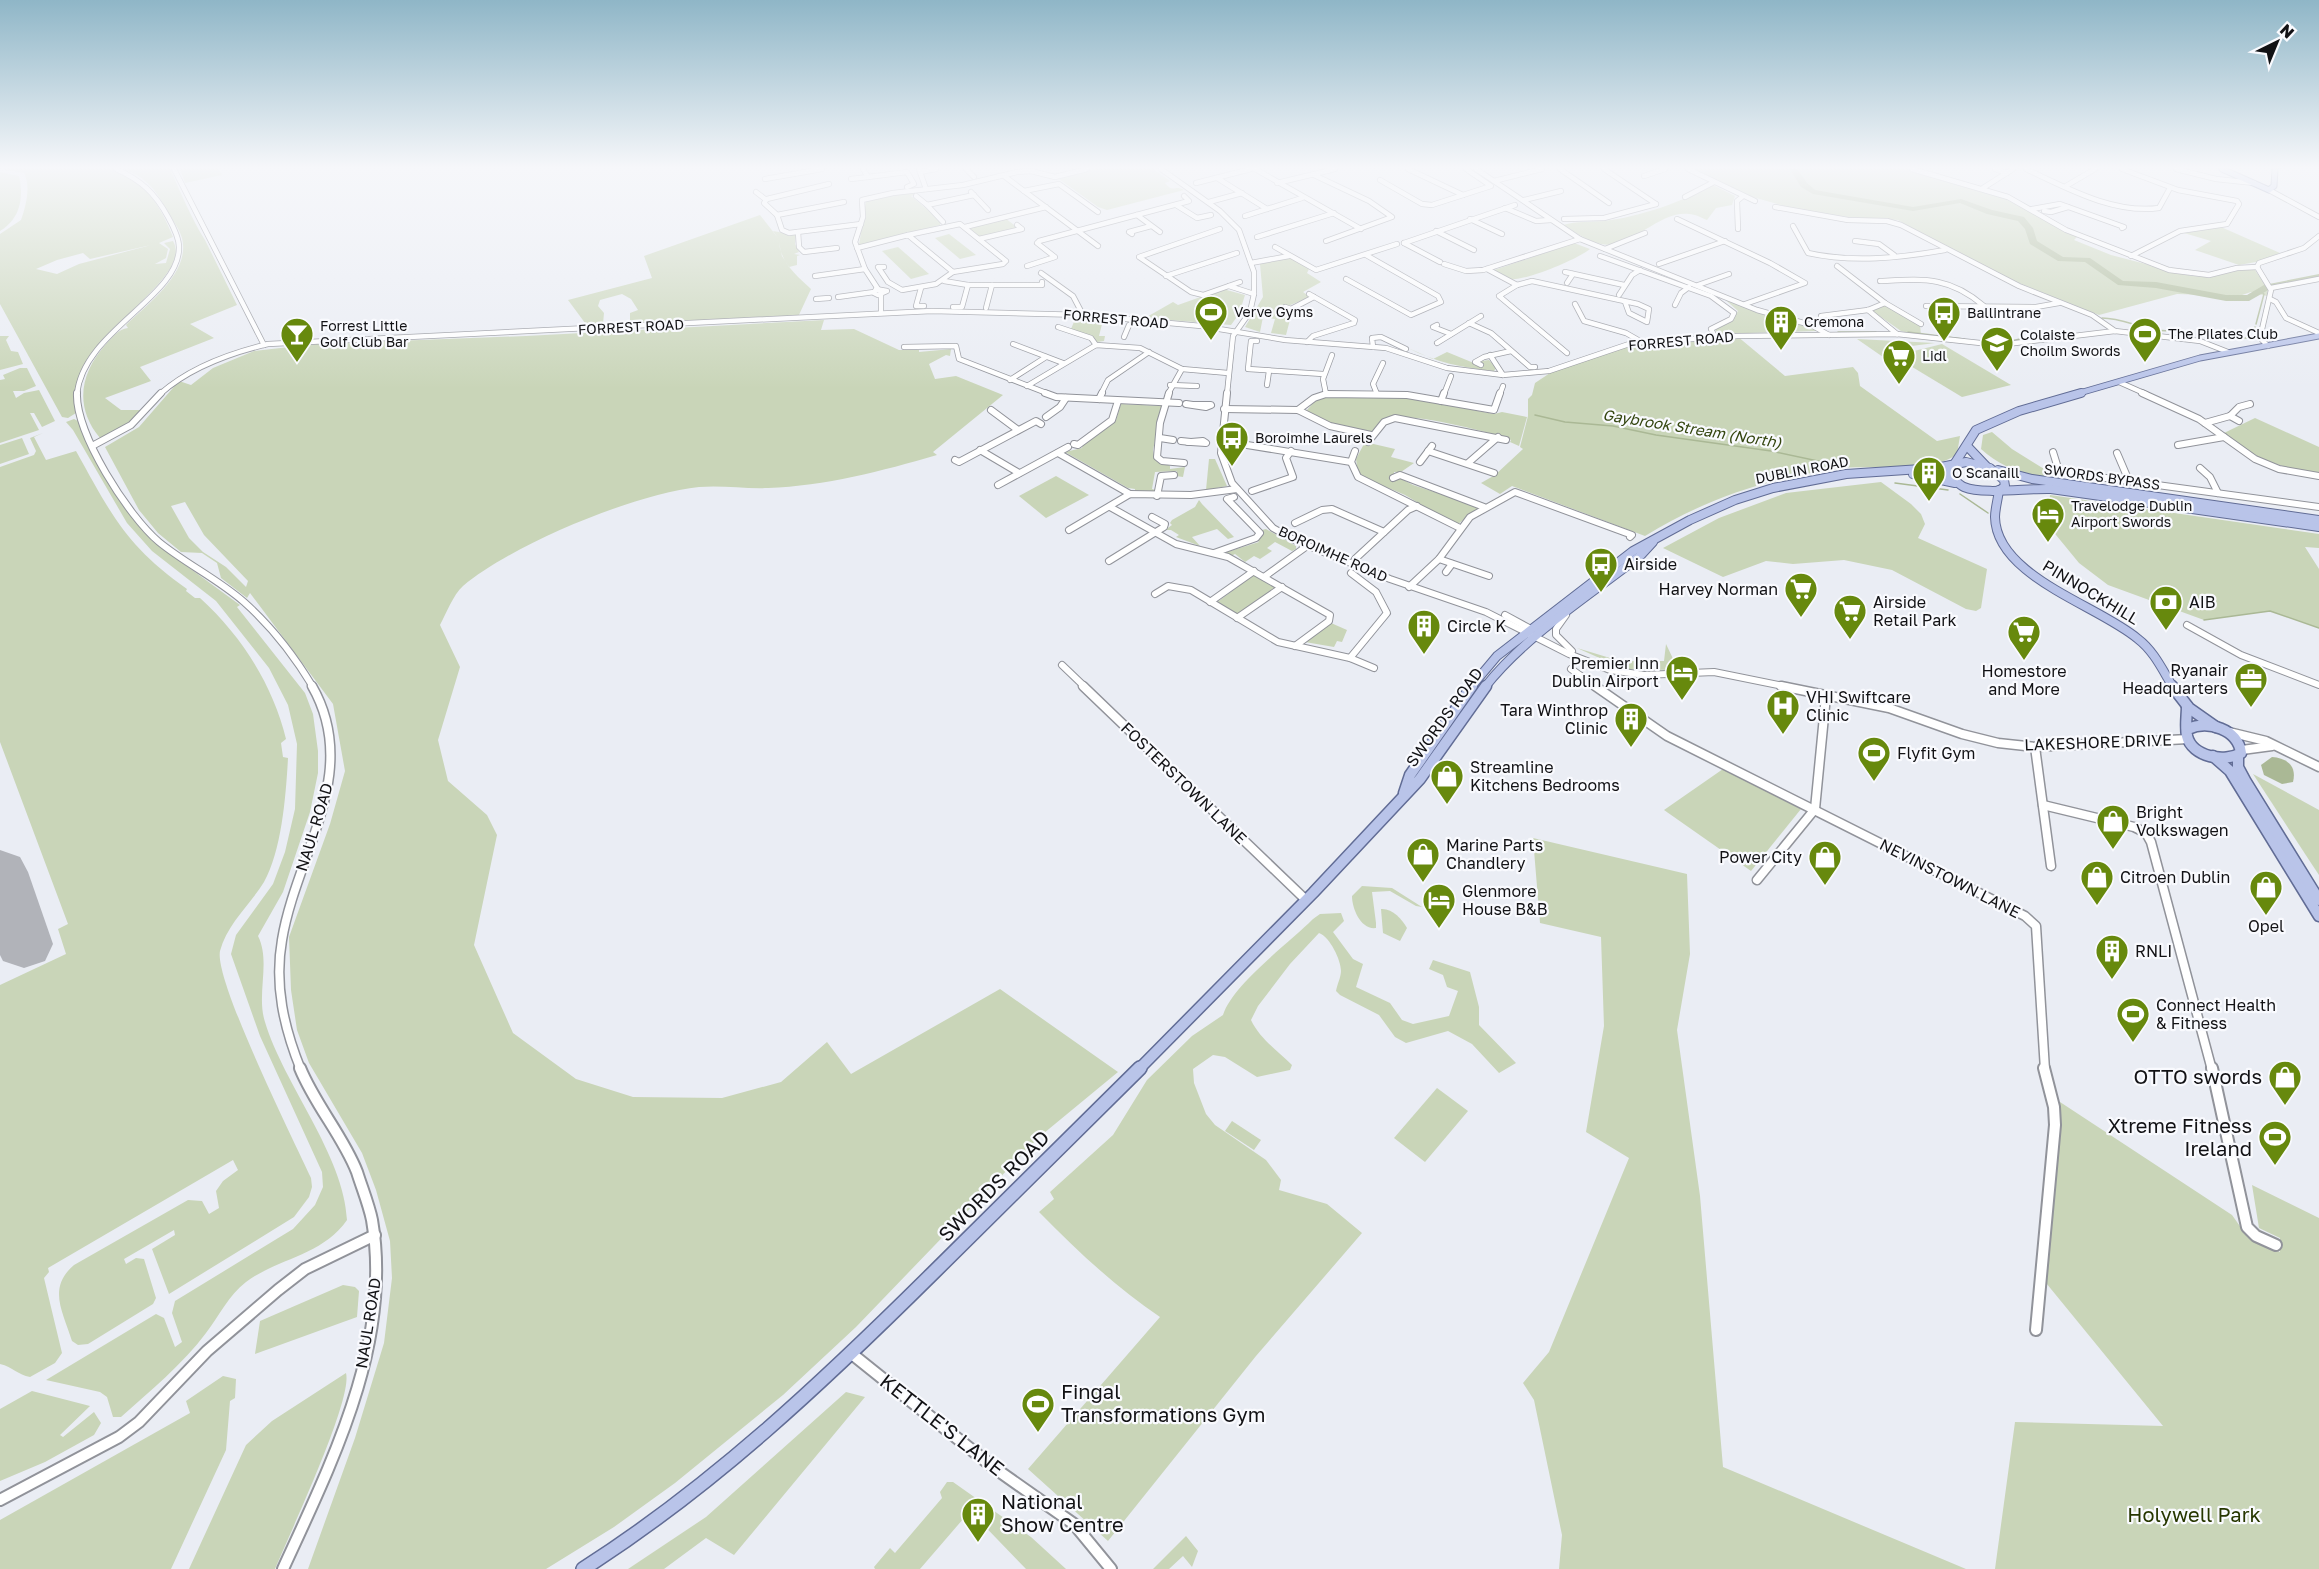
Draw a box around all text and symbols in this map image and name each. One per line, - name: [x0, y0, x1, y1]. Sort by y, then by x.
- north arrow: [2247, 12, 2307, 72]
- text: N: [2276, 20, 2299, 42]
- sports icon: Verve Gyms: [1193, 294, 1229, 341]
- bus stop icon: Ballintrane: [1926, 295, 1962, 342]
- place label: Verve Gyms: [1234, 303, 1313, 320]
- building icon: Cremona: [1763, 304, 1799, 351]
- place label: Ballintrane: [1967, 304, 2041, 321]
- street label: FORREST ROAD: [1063, 305, 1170, 332]
- place label: Cremona: [1804, 313, 1864, 330]
- street label: FORREST ROAD: [578, 315, 684, 338]
- bar icon: Forrest Little Golf Club Bar: [279, 316, 315, 363]
- sports icon: The Pilates Club: [2127, 316, 2163, 363]
- place label: Forrest Little Golf Club Bar: [320, 317, 409, 350]
- school or university icon: Colaiste Choilm Swords: [1979, 325, 2015, 372]
- place label: The Pilates Club: [2168, 325, 2278, 342]
- place label: Colaiste Choilm Swords: [2020, 326, 2120, 359]
- street label: FORREST ROAD: [1627, 327, 1734, 354]
- supermarket icon: Lidl: [1881, 338, 1917, 385]
- place label: Lidl: [1922, 347, 1947, 364]
- water label: Gaybrook Stream (North): [1601, 405, 1783, 452]
- bus stop icon: Boroimhe Laurels: [1214, 420, 1250, 467]
- place label: Boroimhe Laurels: [1255, 429, 1373, 446]
- street label: DUBLIN ROAD: [1754, 452, 1850, 487]
- building icon: O Scanaill: [1911, 455, 1947, 502]
- street label: SWORDS BYPASS: [2043, 460, 2161, 493]
- place label: O Scanaill: [1952, 464, 2020, 481]
- hotel icon: Travelodge Dublin Airport Swords: [2030, 496, 2066, 543]
- place label: Travelodge Dublin Airport Swords: [2071, 497, 2192, 530]
- street label: BOROIMHE ROAD: [1276, 522, 1390, 585]
- bus stop icon: Airside: [1583, 546, 1619, 593]
- place label: Airside: [1624, 554, 1677, 574]
- street label: PINNOCKHILL: [2039, 555, 2143, 629]
- supermarket icon: Harvey Norman: [1783, 571, 1819, 618]
- place label: Harvey Norman: [1658, 579, 1778, 599]
- bank icon: AIB: [2148, 584, 2184, 631]
- place label: Airside Retail Park: [1873, 592, 1957, 630]
- place label: AIB: [2189, 592, 2215, 612]
- supermarket icon: Airside Retail Park: [1832, 593, 1868, 640]
- building icon: Circle K: [1406, 608, 1442, 655]
- supermarket icon: Homestore and More: [2006, 614, 2042, 661]
- place label: Circle K: [1447, 616, 1506, 636]
- place label: Premier Inn Dublin Airport: [1551, 653, 1659, 691]
- hotel icon: Premier Inn Dublin Airport: [1664, 654, 1700, 701]
- place label: Ryanair Headquarters: [2122, 660, 2228, 698]
- place label: Homestore and More: [1981, 661, 2067, 699]
- office icon: Ryanair Headquarters: [2233, 661, 2269, 708]
- street label: SWORDS ROAD: [1401, 663, 1487, 771]
- place label: VHI Swiftcare Clinic: [1806, 687, 1911, 725]
- hospital icon: VHI Swiftcare Clinic: [1765, 688, 1801, 735]
- place label: Tara Winthrop Clinic: [1500, 700, 1608, 738]
- building icon: Tara Winthrop Clinic: [1613, 701, 1649, 748]
- street label: FOSTERSTOWN LANE: [1117, 718, 1251, 848]
- street label: LAKESHORE DRIVE: [2024, 729, 2172, 755]
- sports icon: Flyfit Gym: [1856, 735, 1892, 782]
- place label: Flyfit Gym: [1897, 743, 1976, 763]
- place label: Streamline Kitchens Bedrooms: [1470, 757, 1620, 795]
- shop icon: Streamline Kitchens Bedrooms: [1429, 758, 1465, 805]
- street label: NAUL ROAD: [291, 780, 337, 874]
- place label: Bright Volkswagen: [2136, 802, 2229, 840]
- shop icon: Bright Volkswagen: [2095, 803, 2131, 850]
- street label: NEVINSTOWN LANE: [1876, 834, 2024, 922]
- place label: Marine Parts Chandlery: [1446, 835, 1543, 873]
- shop icon: Marine Parts Chandlery: [1405, 836, 1441, 883]
- shop icon: Power City: [1807, 839, 1843, 886]
- place label: Power City: [1719, 847, 1802, 867]
- shop icon: Citroen Dublin: [2079, 859, 2115, 906]
- place label: Citroen Dublin: [2120, 867, 2230, 887]
- shop icon: Opel: [2248, 869, 2284, 916]
- place label: Glenmore House B&B: [1462, 881, 1547, 919]
- hotel icon: Glenmore House B&B: [1421, 882, 1457, 929]
- place label: Opel: [2248, 916, 2284, 936]
- building icon: RNLI: [2094, 933, 2130, 980]
- place label: RNLI: [2135, 941, 2172, 961]
- place label: Connect Health & Fitness: [2156, 995, 2276, 1033]
- sports icon: Connect Health & Fitness: [2115, 996, 2151, 1043]
- shop icon: OTTO swords: [2267, 1059, 2303, 1106]
- place label: OTTO swords: [2134, 1064, 2262, 1088]
- place label: Xtreme Fitness Ireland: [2108, 1113, 2252, 1160]
- sports icon: Xtreme Fitness Ireland: [2257, 1119, 2293, 1166]
- street label: SWORDS ROAD: [933, 1125, 1054, 1246]
- street label: NAUL ROAD: [351, 1276, 385, 1370]
- street label: KETTLE'S LANE: [876, 1368, 1009, 1480]
- place label: Fingal Transformations Gym: [1061, 1379, 1265, 1426]
- sports icon: Fingal Transformations Gym: [1020, 1386, 1056, 1433]
- place label: National Show Centre: [1001, 1489, 1124, 1536]
- building icon: National Show Centre: [960, 1496, 996, 1543]
- park label: Holywell Park: [2127, 1502, 2261, 1526]

